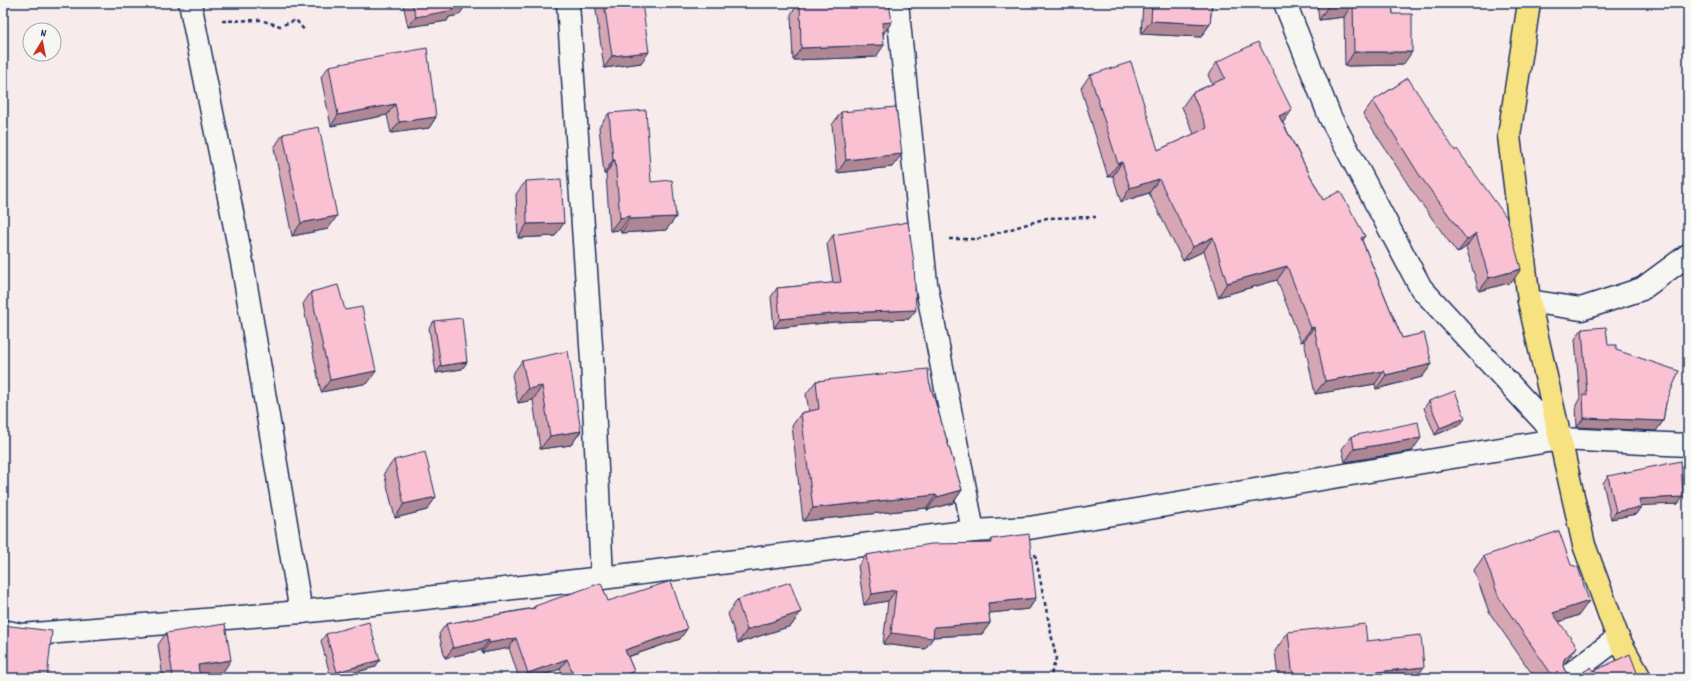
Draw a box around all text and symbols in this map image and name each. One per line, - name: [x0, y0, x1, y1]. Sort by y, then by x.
- north arrow: [22, 22, 62, 62]
- text: N: [39, 26, 48, 43]

